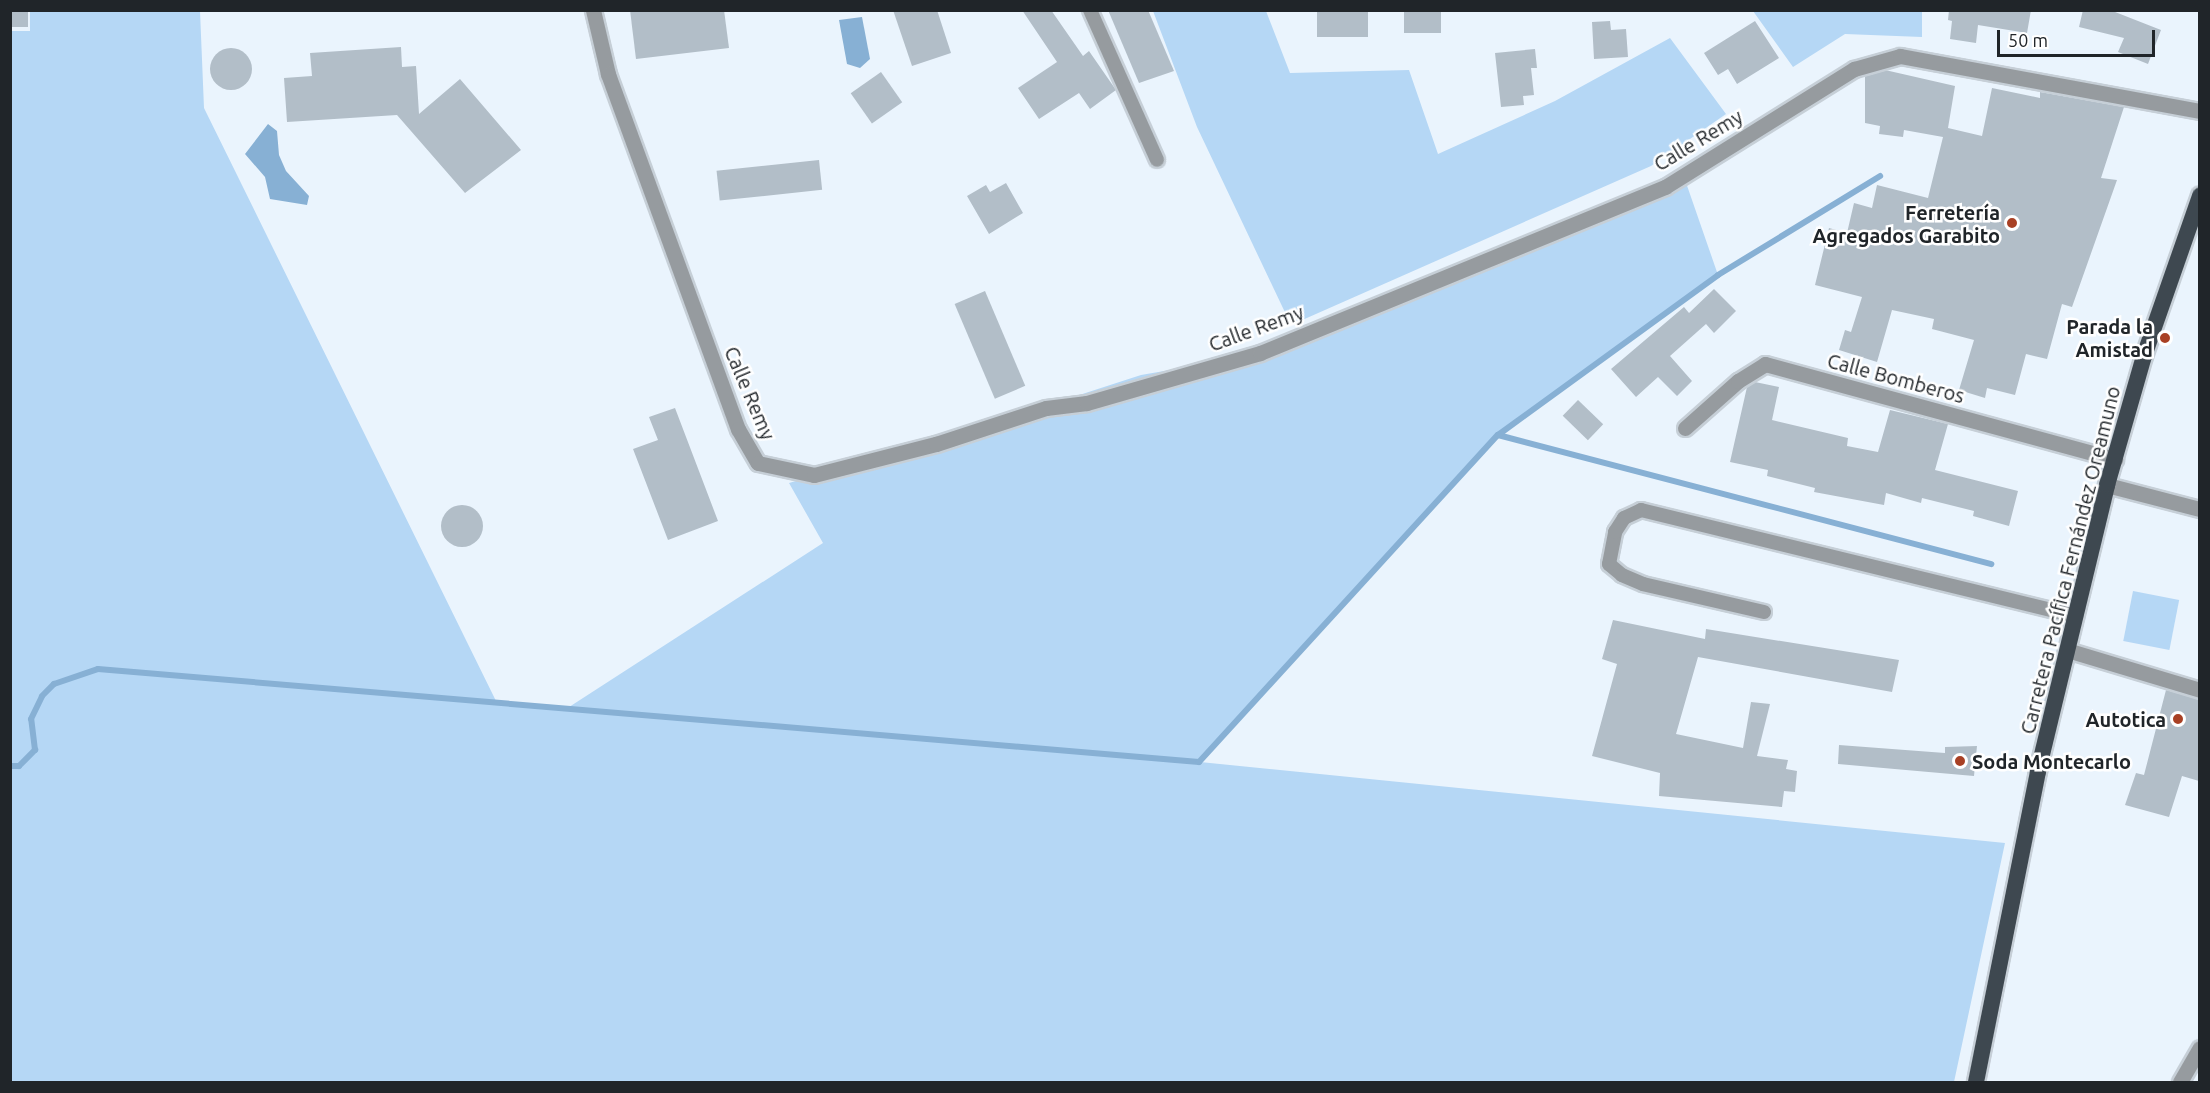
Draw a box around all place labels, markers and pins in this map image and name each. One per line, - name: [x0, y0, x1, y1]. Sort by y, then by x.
- place label: Ferretería Agregados Garabito: [1812, 200, 2000, 247]
- marker: Ferretería Agregados Garabito: [2005, 216, 2019, 230]
- place label: Parada la Amistad: [2066, 314, 2153, 361]
- marker: Parada la Amistad: [2158, 331, 2172, 345]
- place label: Autotica: [2085, 707, 2166, 731]
- marker: Autotica: [2171, 712, 2185, 726]
- place label: Soda Montecarlo: [1972, 749, 2131, 773]
- marker: Soda Montecarlo: [1953, 754, 1967, 768]

